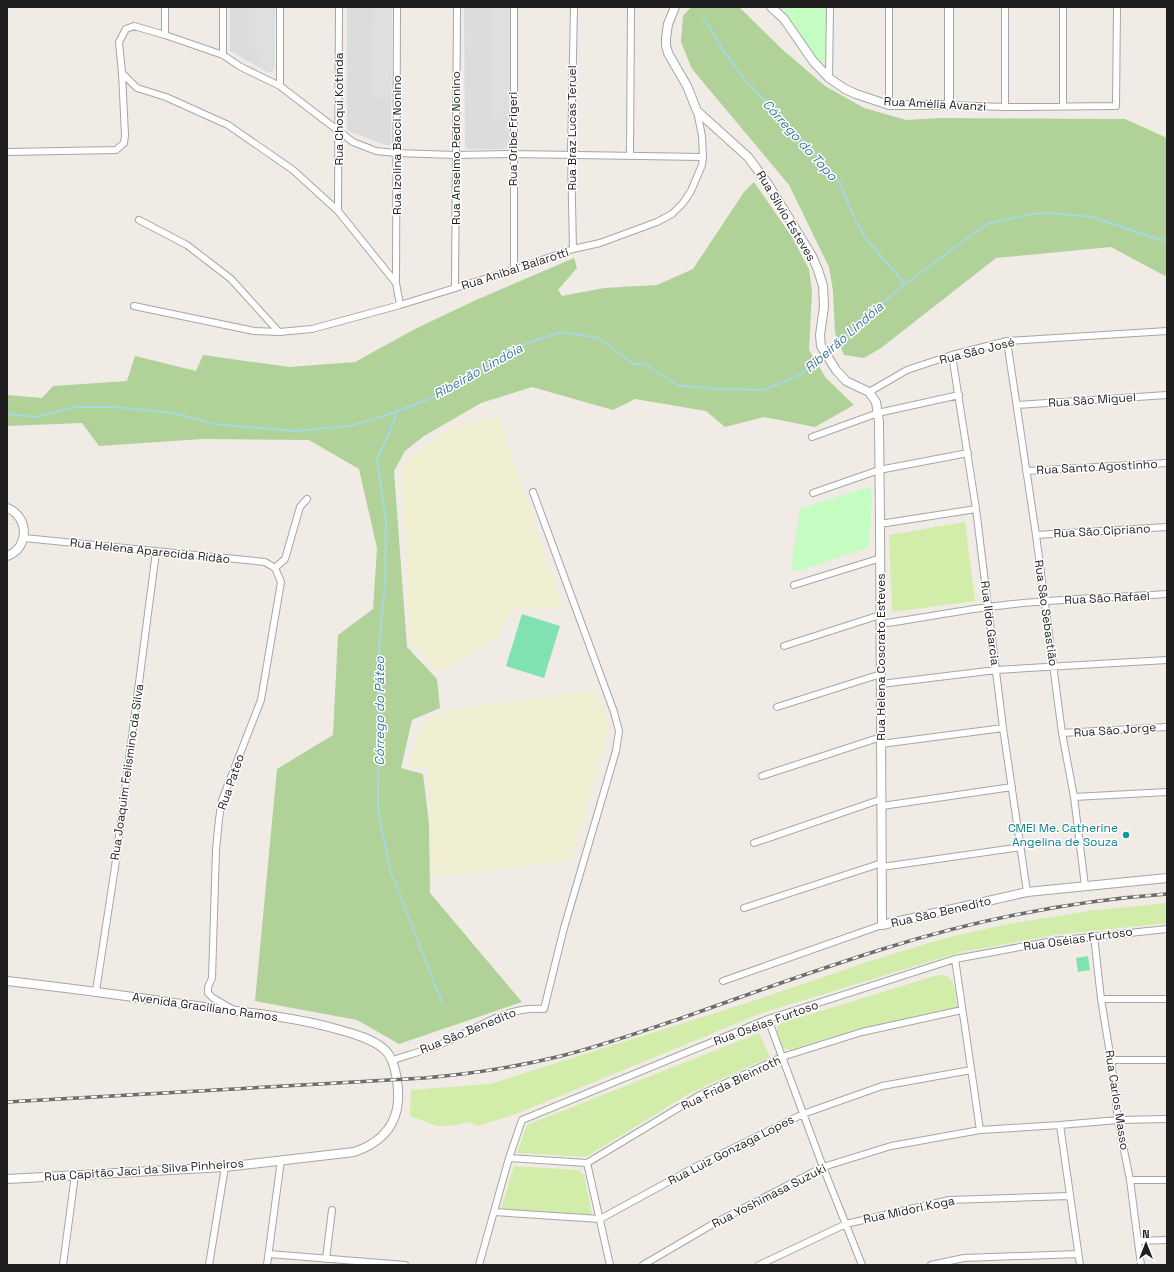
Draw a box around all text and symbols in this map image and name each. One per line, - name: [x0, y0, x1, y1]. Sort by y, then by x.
- street label: Rua Choqui Kotinda: [331, 52, 347, 166]
- street label: Rua Braz Lucas Teruel: [564, 65, 580, 191]
- street label: Rua Anselmo Pedro Nonino: [448, 71, 464, 225]
- street label: Rua Izolina Bacci Nonino: [389, 75, 405, 215]
- street label: Rua Oribe Frigeri: [505, 92, 521, 186]
- street label: Rua Amélia Avanzi: [883, 93, 987, 115]
- water label: Córrego do Topo: [759, 96, 842, 185]
- street label: Rua Sílvio Esteves: [753, 168, 819, 264]
- street label: Rua Anibal Balarotti: [459, 244, 571, 294]
- water label: Ribeirão Lindóia: [801, 298, 887, 376]
- street label: Rua São José: [938, 334, 1016, 368]
- water label: Ribeirão Lindóia: [430, 339, 526, 403]
- street label: Rua São Miguel: [1048, 389, 1136, 411]
- street label: Rua Santo Agostinho: [1036, 456, 1158, 478]
- street label: Rua São Cipriano: [1053, 520, 1151, 542]
- street label: Rua Helena Aparecida Ridão: [69, 535, 231, 567]
- street label: Rua São Sebastião: [1031, 559, 1061, 667]
- street label: Rua Helena Coscrato Esteves: [873, 573, 889, 741]
- street label: Rua Ildo Garcia: [977, 580, 1003, 666]
- street label: Rua São Rafael: [1064, 588, 1150, 608]
- water label: Córrego do Páteo: [371, 655, 388, 766]
- street label: Rua Joaquim Felismino da Silva: [107, 683, 147, 861]
- street label: Rua São Jorge: [1073, 719, 1157, 741]
- street label: Rua Pateo: [214, 752, 248, 812]
- place label: CMEI Me. Catherine Angelina de Souza: [1008, 820, 1118, 850]
- marker: CMEI Me. Catherine Angelina de Souza: [1121, 830, 1131, 840]
- street label: Rua São Benedito: [889, 893, 993, 931]
- street label: Rua Oséias Furtoso: [1022, 923, 1134, 955]
- street label: Avenida Graciliano Ramos: [131, 989, 279, 1025]
- street label: Rua Oséias Furtoso: [711, 997, 821, 1049]
- street label: Rua São Benedito: [418, 1004, 518, 1058]
- street label: Rua Carlos Masso: [1101, 1049, 1133, 1151]
- street label: Rua Frida Bleinroth: [678, 1052, 784, 1114]
- street label: Rua Luiz Gonzaga Lopes: [665, 1111, 797, 1189]
- street label: Rua Capitão Jaci da Silva Pinheiros: [44, 1155, 244, 1185]
- street label: Rua Yoshimasa Suzuki: [709, 1160, 829, 1232]
- street label: Rua Midori Koga: [862, 1192, 956, 1227]
- north arrow: [1126, 1224, 1166, 1264]
- text: N: [1142, 1227, 1150, 1241]

